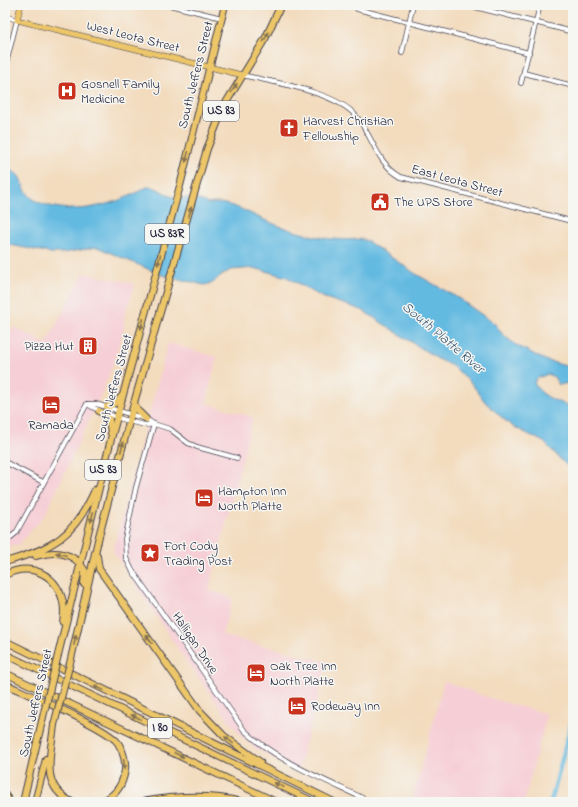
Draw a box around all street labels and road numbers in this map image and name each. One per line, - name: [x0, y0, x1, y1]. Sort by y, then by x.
- street label: West Leota Street: [85, 16, 182, 58]
- street label: South Jeffers Street: [173, 19, 219, 131]
- road number: US 83: [203, 101, 239, 121]
- street label: East Leota Street: [409, 160, 505, 202]
- road number: US 83R: [145, 224, 189, 244]
- street label: South Jeffers Street: [91, 332, 138, 444]
- road number: US 83: [85, 460, 121, 480]
- street label: Halligan Drive: [166, 608, 223, 678]
- street label: South Jeffers Street: [14, 647, 58, 759]
- road number: I 80: [148, 718, 172, 738]

